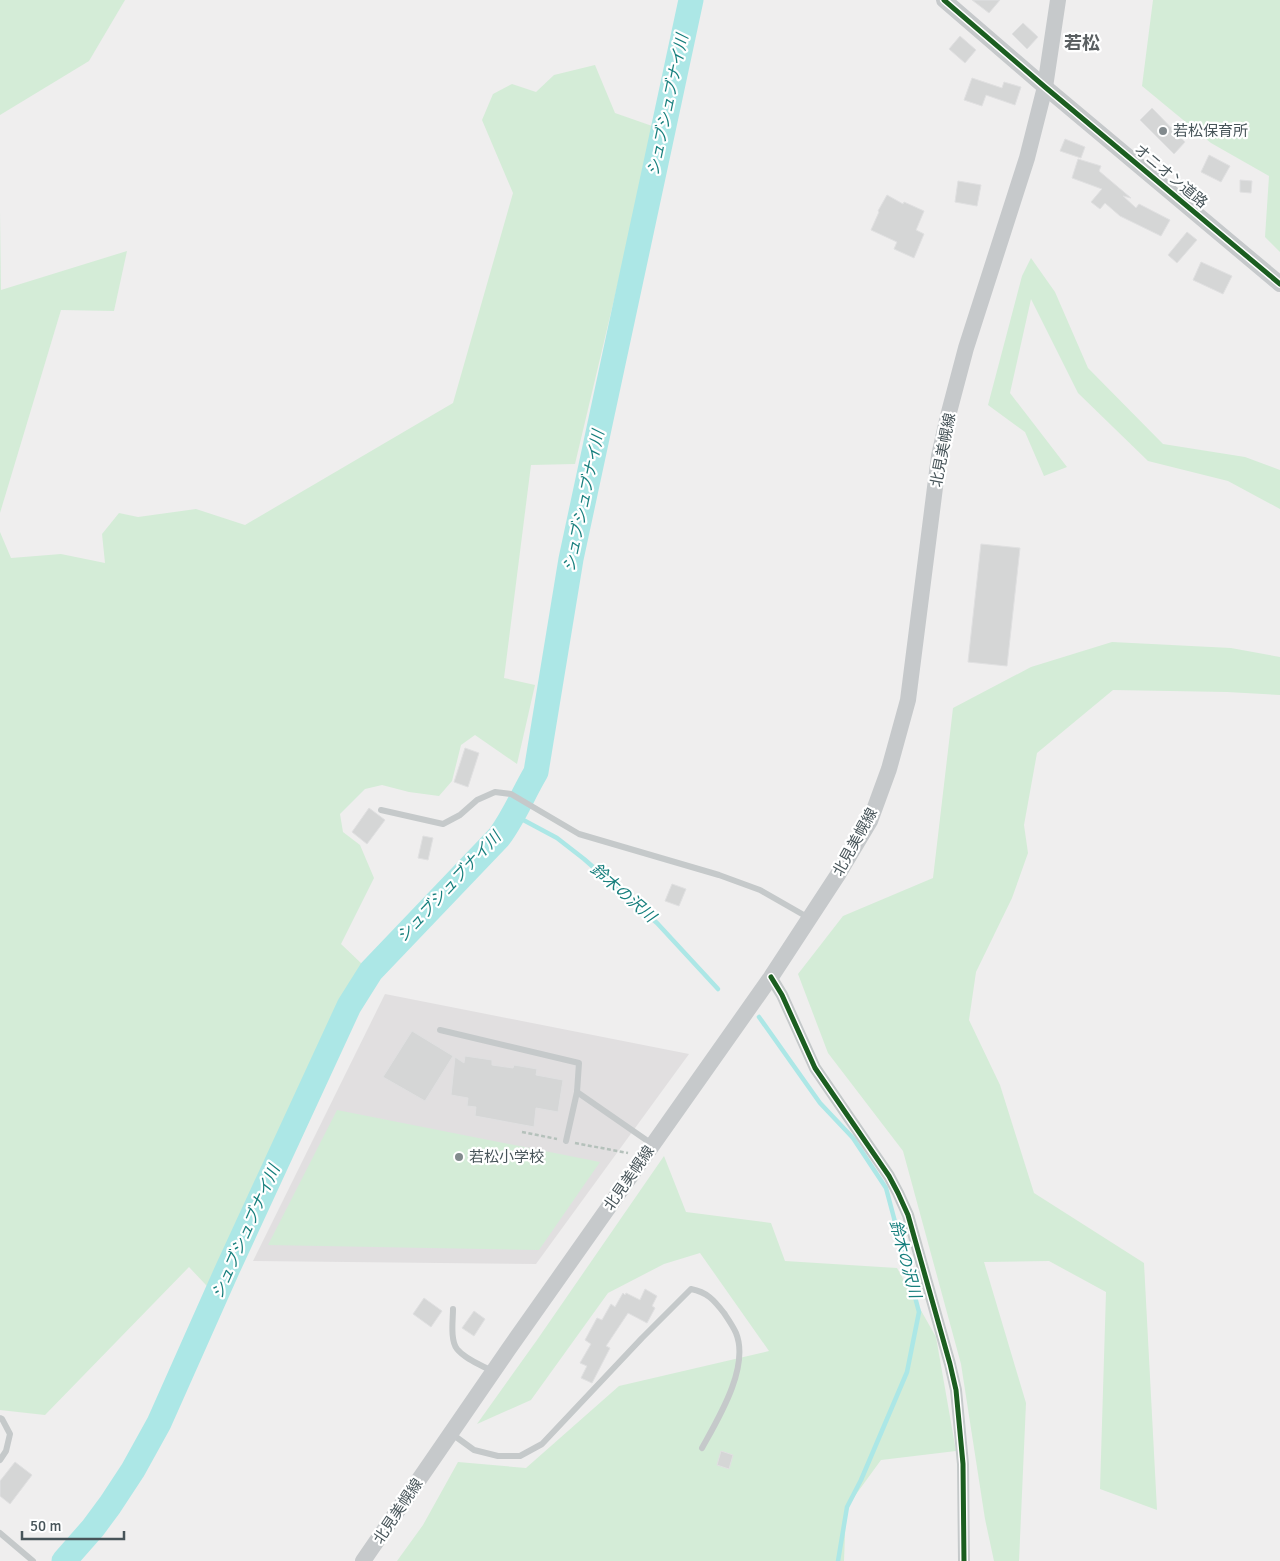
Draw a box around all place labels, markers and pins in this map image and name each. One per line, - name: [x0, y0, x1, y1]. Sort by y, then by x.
- place label: 若松保育所: [1173, 122, 1248, 140]
- marker: 若松保育所: [1157, 125, 1169, 137]
- place label: 若松小学校: [469, 1148, 544, 1166]
- marker: 若松小学校: [453, 1151, 465, 1163]

